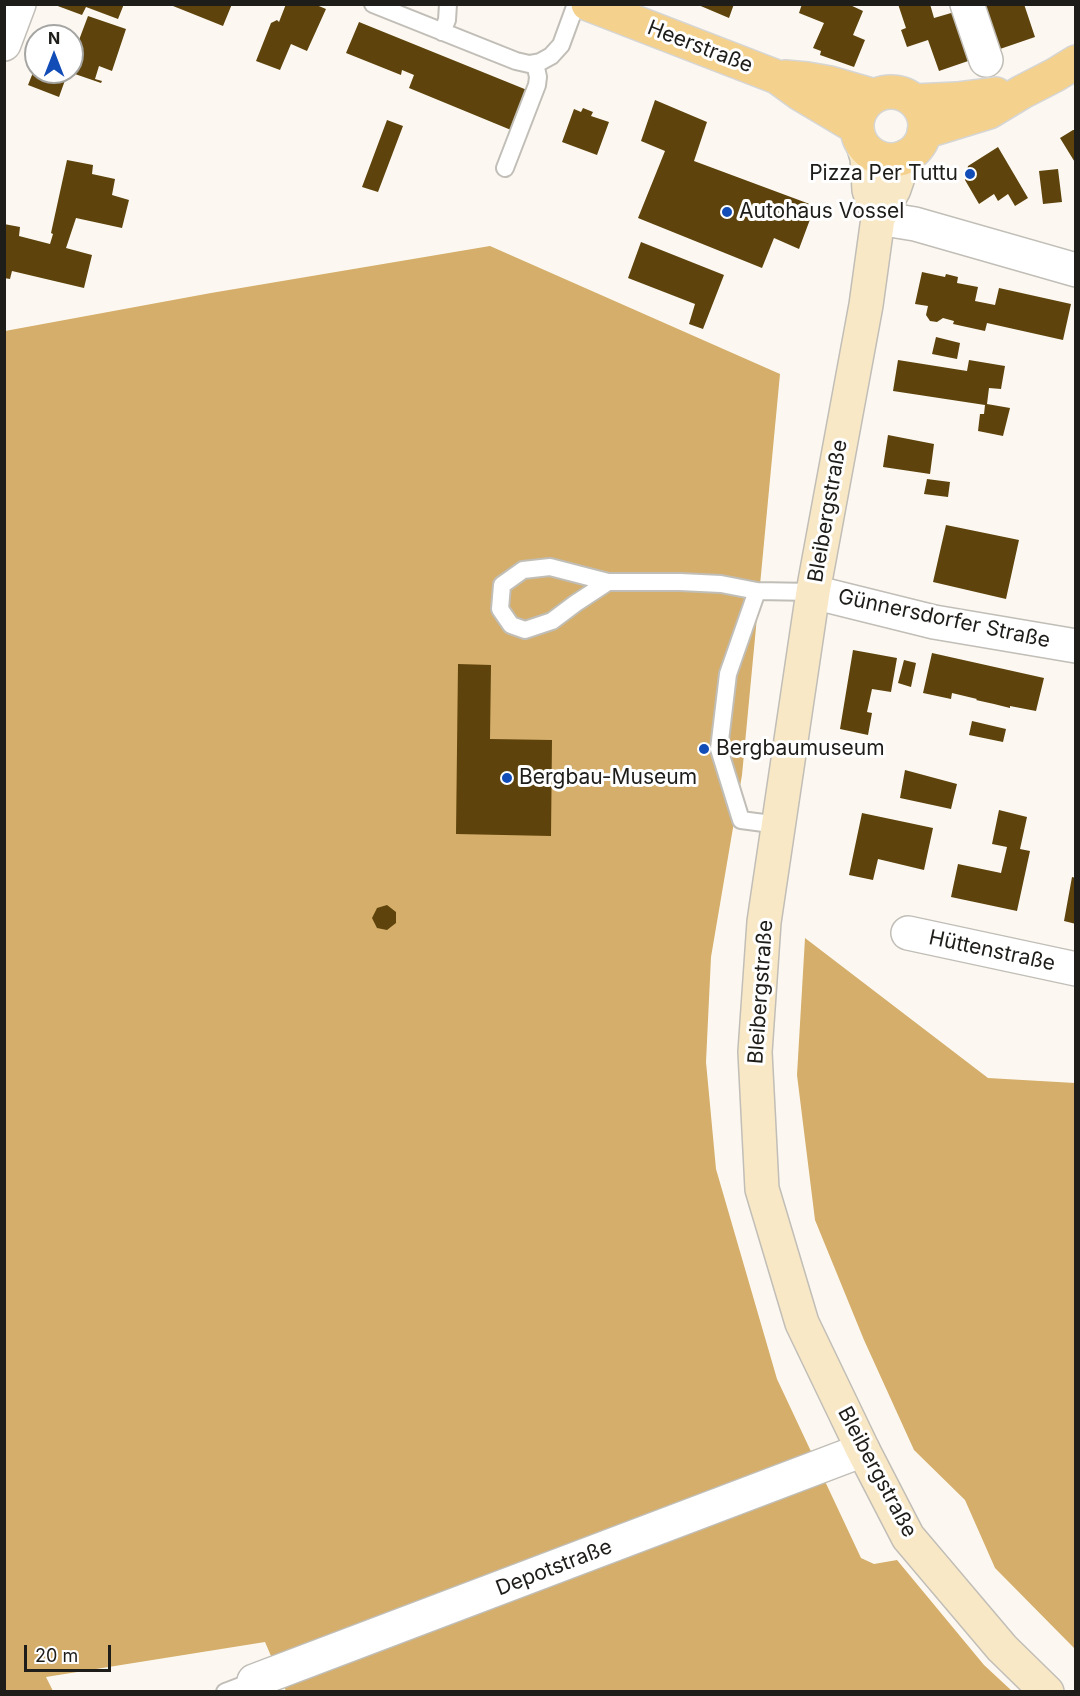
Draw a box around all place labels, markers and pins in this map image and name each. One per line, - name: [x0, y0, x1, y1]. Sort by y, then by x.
- place label: Pizza Per Tuttu: [809, 161, 958, 187]
- marker: Pizza Per Tuttu: [963, 167, 977, 181]
- place label: Autohaus Vossel: [739, 199, 904, 225]
- marker: Autohaus Vossel: [720, 205, 734, 219]
- place label: Bergbaumuseum: [716, 736, 885, 762]
- marker: Bergbaumuseum: [697, 742, 711, 756]
- place label: Bergbau-Museum: [519, 765, 697, 791]
- marker: Bergbau-Museum: [500, 771, 514, 785]

